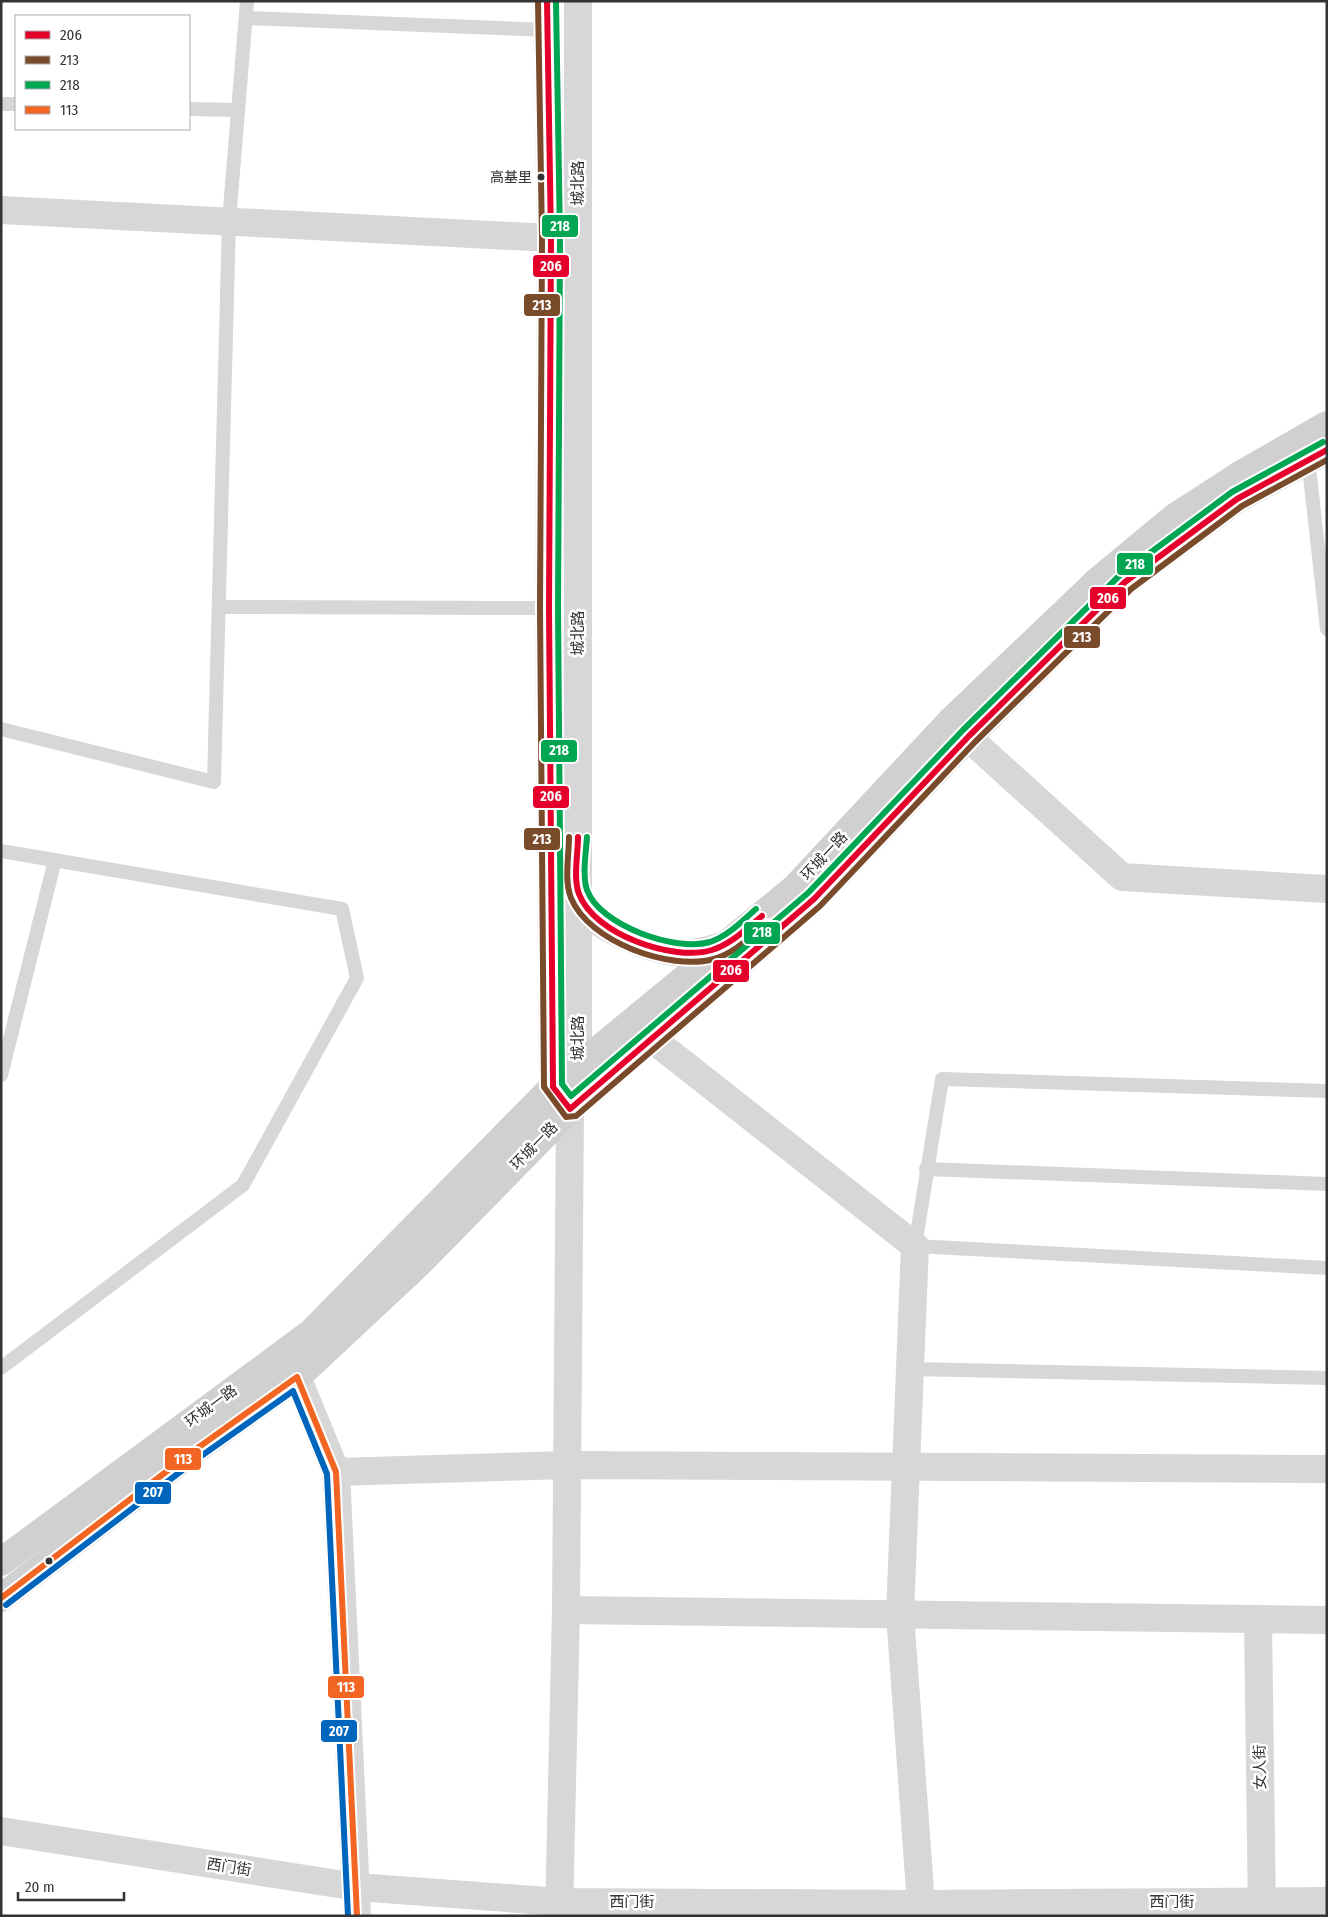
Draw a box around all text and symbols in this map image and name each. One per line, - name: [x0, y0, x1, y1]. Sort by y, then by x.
- legend: [15, 15, 190, 130]
- text: 206: [60, 26, 82, 44]
- text: 213: [60, 51, 79, 69]
- text: 218: [60, 76, 80, 94]
- text: 113: [60, 101, 78, 119]
- street label: 城北路: [569, 160, 587, 206]
- place label: 高基里: [490, 169, 532, 186]
- marker: 高基里: [536, 172, 546, 182]
- line badge: 218: [541, 214, 579, 238]
- text: 218: [549, 218, 570, 235]
- line badge: 206: [532, 254, 570, 278]
- text: 206: [539, 258, 562, 275]
- line badge: 213: [523, 293, 561, 317]
- text: 213: [532, 297, 552, 314]
- line badge: 218: [1116, 552, 1154, 576]
- text: 218: [1124, 556, 1145, 573]
- line badge: 206: [1089, 586, 1127, 610]
- text: 206: [1096, 590, 1119, 607]
- street label: 城北路: [569, 610, 587, 656]
- line badge: 213: [1063, 625, 1101, 649]
- text: 213: [1072, 629, 1092, 646]
- line badge: 218: [540, 739, 578, 763]
- text: 218: [548, 742, 569, 759]
- line badge: 206: [532, 785, 570, 809]
- text: 206: [539, 788, 562, 805]
- line badge: 213: [523, 827, 561, 851]
- street label: 环城一路: [797, 828, 851, 884]
- text: 213: [532, 831, 552, 848]
- line badge: 218: [743, 921, 781, 945]
- text: 218: [751, 924, 772, 941]
- line badge: 206: [712, 959, 750, 983]
- text: 206: [719, 962, 742, 979]
- street label: 城北路: [569, 1015, 587, 1061]
- street label: 环城一路: [507, 1118, 561, 1174]
- street label: 环城一路: [181, 1381, 241, 1431]
- line badge: 113: [164, 1447, 202, 1471]
- text: 113: [174, 1451, 192, 1468]
- line badge: 207: [134, 1481, 172, 1505]
- text: 207: [142, 1484, 163, 1501]
- unlabelled marker: [44, 1556, 54, 1566]
- line badge: 113: [327, 1675, 365, 1699]
- text: 113: [337, 1679, 355, 1696]
- line badge: 207: [320, 1719, 358, 1743]
- text: 207: [328, 1723, 349, 1740]
- street label: 女人街: [1251, 1744, 1269, 1790]
- street label: 西门街: [205, 1855, 253, 1879]
- scale bar: [18, 1870, 124, 1902]
- text: 20 m: [25, 1878, 55, 1896]
- street label: 西门街: [609, 1893, 655, 1911]
- street label: 西门街: [1149, 1893, 1195, 1911]

